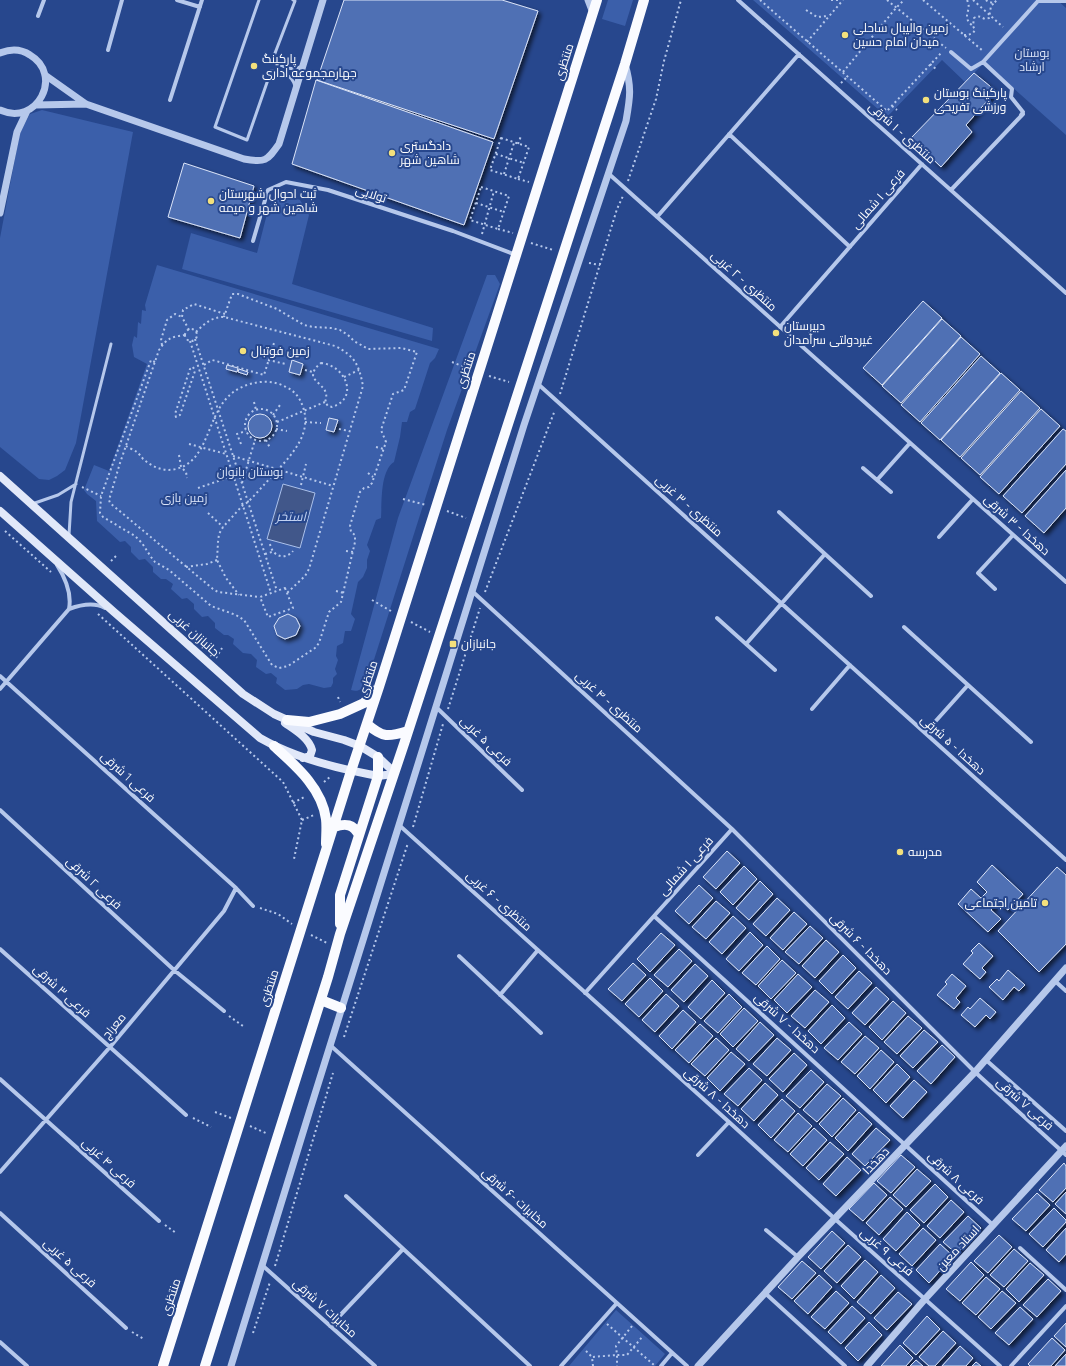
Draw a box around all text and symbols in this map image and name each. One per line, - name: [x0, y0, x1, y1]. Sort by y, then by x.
- place label: زمین والیبال ساحلی میدان امام حسین: [853, 20, 948, 50]
- marker: زمین والیبال ساحلی میدان امام حسین: [840, 30, 850, 40]
- street label: منتظری: [551, 41, 577, 82]
- park label: بوستان ارشاد: [1014, 45, 1050, 74]
- place label: پارکینگ جهارمجموعه اداری: [262, 51, 357, 80]
- marker: پارکینگ جهارمجموعه اداری: [249, 61, 259, 71]
- place label: پارکینگ بوستان ورزشی تفریحی: [934, 85, 1007, 114]
- marker: پارکینگ بوستان ورزشی تفریحی: [921, 95, 931, 105]
- street label: منتظری - ۱ شرقی: [866, 99, 939, 167]
- place label: دادگستری شاهین شهر: [399, 138, 460, 167]
- marker: دادگستری شاهین شهر: [387, 148, 397, 158]
- street label: فرعی ۱ شمالی: [848, 166, 908, 232]
- street label: تولایی: [354, 181, 389, 206]
- place label: ثبت احوال شهرستان شاهین شهر و میمه: [219, 186, 318, 215]
- marker: ثبت احوال شهرستان شاهین شهر و میمه: [206, 196, 216, 206]
- street label: منتظری - ۲ غربی: [708, 247, 780, 314]
- place label: دبیرستان غیردولتی سرآمدان: [784, 318, 873, 347]
- marker: دبیرستان غیردولتی سرآمدان: [771, 328, 781, 338]
- place label: زمین فوتبال: [251, 343, 310, 358]
- marker: زمین فوتبال: [238, 346, 248, 356]
- street label: منتظری: [453, 349, 479, 390]
- park label: بوستان بانوان: [217, 464, 283, 479]
- street label: منتظری - ۳ غربی: [653, 472, 726, 540]
- park label: زمین بازی: [161, 490, 207, 505]
- street label: دهخدا - ۳ شرقی: [981, 491, 1054, 558]
- water label: استخر: [274, 508, 307, 524]
- street label: جانبازان غربی: [166, 606, 223, 659]
- place label: جانبازان: [461, 636, 496, 651]
- marker: جانبازان: [448, 639, 458, 649]
- street label: منتظری: [355, 658, 381, 699]
- street label: منتظری - ۴ غربی: [573, 668, 646, 736]
- street label: فرعی ۵ غربی: [457, 712, 515, 769]
- street label: دهخدا - ۵ شرقی: [918, 712, 989, 778]
- street label: فرعی 1 شرقی: [98, 748, 159, 805]
- street label: فرعی ۱ شمالی: [655, 833, 716, 898]
- place label: مدرسه: [908, 844, 942, 859]
- marker: مدرسه: [895, 847, 905, 857]
- street label: فرعی ۲ شرقی: [64, 853, 125, 912]
- street label: منتظری - ۶ غربی: [464, 867, 535, 934]
- place label: تامین اجتماعی: [965, 895, 1038, 910]
- marker: تامین اجتماعی: [1040, 898, 1050, 908]
- street label: دهخدا - ۶ شرقی: [827, 910, 896, 978]
- street label: فرعی ۳ شرقی: [31, 961, 94, 1020]
- street label: منتظری: [256, 967, 282, 1008]
- street label: دهخدا - ۷ شرقی: [751, 989, 823, 1056]
- street label: معراج: [99, 1010, 129, 1042]
- street label: دهخدا - ۸ شرقی: [681, 1064, 753, 1131]
- street label: فرعی ۷ شرقی: [994, 1074, 1057, 1133]
- street label: فرعی ۴ غربی: [79, 1134, 139, 1191]
- street label: دهخدا: [859, 1144, 892, 1177]
- street label: فرعی ۸ شرقی: [925, 1148, 988, 1207]
- street label: مخابرات -۶ شرقی: [479, 1164, 551, 1231]
- street label: استاد معین: [933, 1222, 982, 1273]
- street label: فرعی ۹ غربی: [858, 1224, 917, 1279]
- street label: فرعی ۵ غربی: [41, 1235, 100, 1290]
- street label: مخابرات ۷ شرقی: [290, 1275, 360, 1340]
- street label: منتظری: [158, 1276, 184, 1317]

